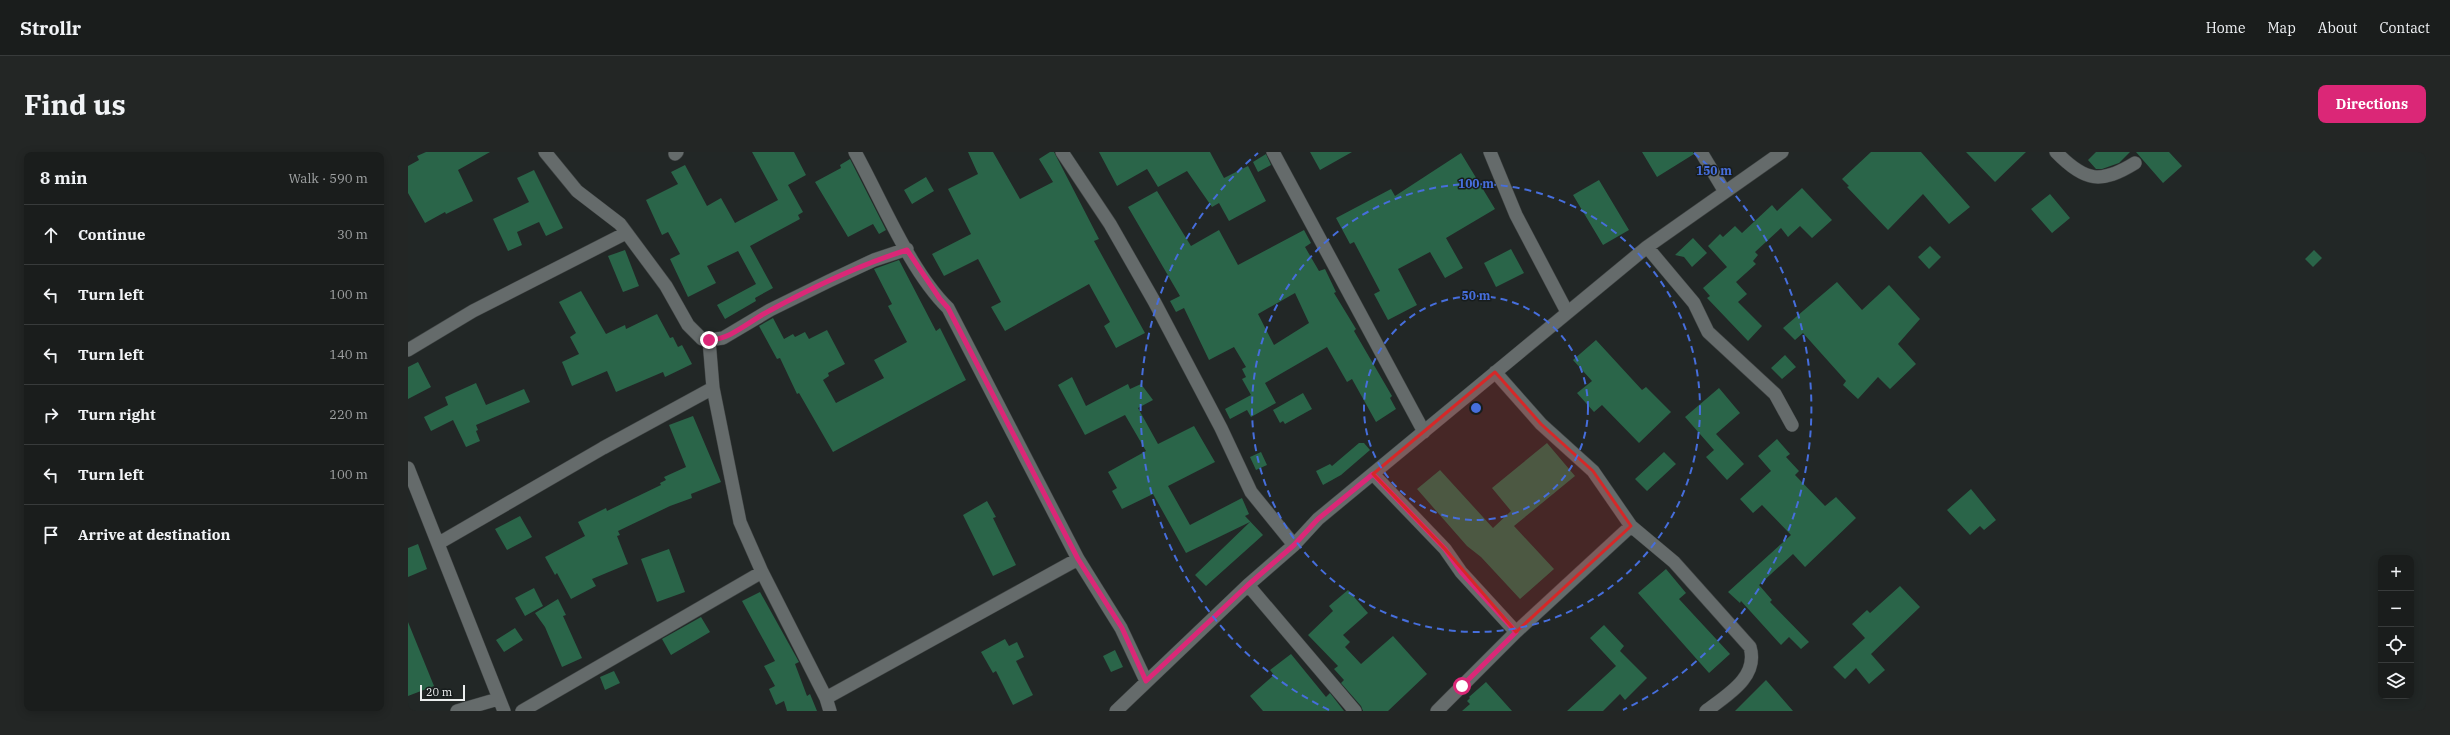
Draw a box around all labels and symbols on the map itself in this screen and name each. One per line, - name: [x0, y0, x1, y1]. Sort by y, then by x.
- text: 150 m: [1696, 163, 1732, 178]
- text: 100 m: [1458, 176, 1494, 191]
- text: 50 m: [1462, 288, 1491, 303]
- route end: [700, 331, 718, 349]
- centre of rings: [1469, 401, 1483, 415]
- route start: [1453, 677, 1471, 695]
- scale bar: [420, 683, 465, 702]

